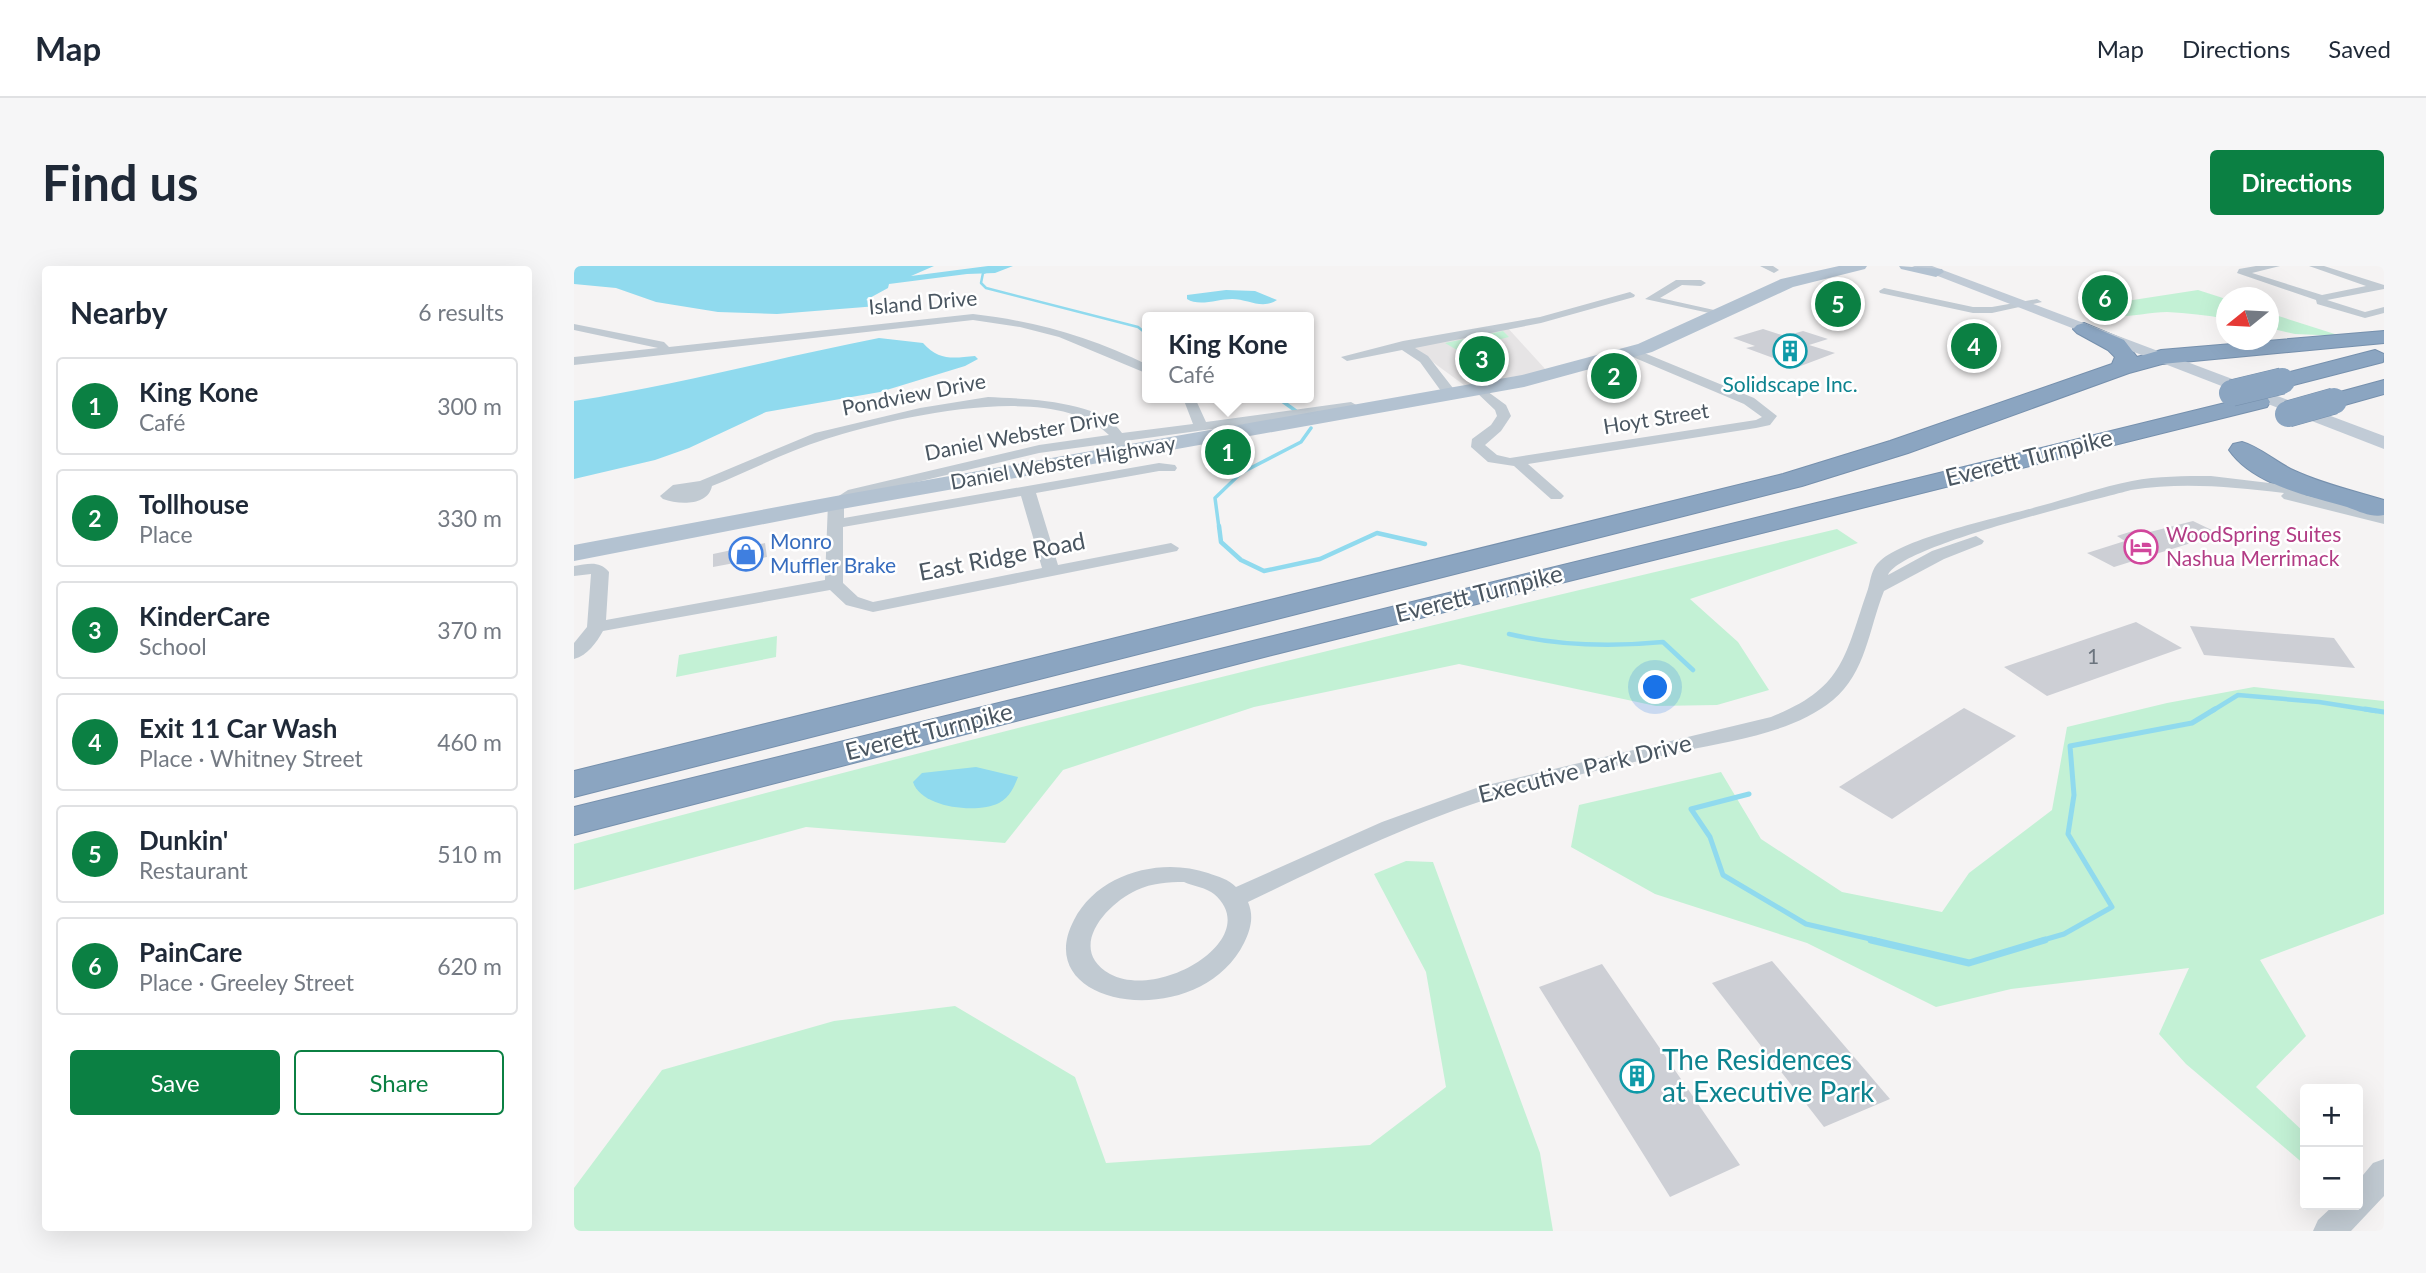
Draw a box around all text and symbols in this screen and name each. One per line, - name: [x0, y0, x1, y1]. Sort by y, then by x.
- text: Map: [35, 28, 101, 68]
- text: Map: [2097, 34, 2144, 63]
- text: Directions: [2182, 34, 2290, 63]
- text: Saved: [2328, 34, 2391, 63]
- button: Directions: [2210, 150, 2384, 215]
- text: Find us: [42, 153, 199, 211]
- pin: 6: [2082, 272, 2128, 324]
- pin: 5: [1815, 278, 1861, 330]
- street label: Island Drive: [868, 284, 978, 319]
- north arrow: [2216, 287, 2279, 350]
- text: Nearby: [70, 294, 168, 330]
- text: 6 results: [418, 298, 504, 326]
- popup: [1142, 312, 1314, 403]
- pin: 4: [1951, 320, 1997, 372]
- text: King Kone: [1168, 328, 1288, 360]
- building icon: Solidscape Inc.: [1771, 332, 1809, 370]
- pin: 3: [1459, 333, 1505, 385]
- pin: 2: [1591, 350, 1637, 402]
- text: Café: [1168, 360, 1215, 388]
- street label: Pondview Drive: [840, 367, 988, 420]
- place label: Solidscape Inc.: [1722, 371, 1858, 396]
- text: King Kone: [139, 376, 258, 408]
- text: 1: [88, 392, 102, 420]
- text: 300 m: [437, 392, 502, 420]
- street label: Hoyt Street: [1601, 397, 1711, 438]
- street label: Daniel Webster Drive: [922, 402, 1121, 465]
- text: Café: [139, 408, 185, 436]
- street label: Everett Turnpike: [1942, 422, 2115, 491]
- pin: 1: [1205, 426, 1251, 478]
- street label: Daniel Webster Highway: [948, 429, 1178, 494]
- text: Tollhouse: [139, 488, 249, 520]
- text: 2: [88, 504, 102, 532]
- text: 330 m: [437, 504, 502, 532]
- text: Place: [139, 520, 193, 548]
- place label: WoodSpring Suites Nashua Merrimack: [2166, 521, 2341, 570]
- street label: East Ridge Road: [916, 525, 1088, 586]
- place label: Monro Muffler Brake: [770, 528, 896, 577]
- hotel icon: WoodSpring Suites Nashua Merrimack: [2122, 528, 2160, 566]
- shop icon: Monro Muffler Brake: [727, 535, 765, 573]
- street label: Everett Turnpike: [1392, 558, 1565, 627]
- text: KinderCare: [139, 600, 270, 632]
- text: 3: [88, 616, 102, 644]
- text: 370 m: [437, 616, 502, 644]
- text: School: [139, 632, 207, 660]
- house number: 1: [2087, 643, 2099, 668]
- your location: [1638, 670, 1672, 704]
- street label: Everett Turnpike: [842, 696, 1015, 765]
- text: Exit 11 Car Wash: [139, 712, 337, 744]
- street label: Executive Park Drive: [1475, 727, 1694, 808]
- text: 4: [88, 728, 102, 756]
- text: 460 m: [437, 728, 502, 756]
- text: Place · Whitney Street: [139, 744, 363, 772]
- text: Dunkin': [139, 824, 228, 856]
- text: 5: [88, 840, 102, 868]
- text: 510 m: [437, 840, 502, 868]
- text: Restaurant: [139, 856, 248, 884]
- text: PainCare: [139, 936, 243, 968]
- text: 6: [88, 952, 102, 980]
- text: 620 m: [437, 952, 502, 980]
- text: Place · Greeley Street: [139, 968, 354, 996]
- place label: The Residences at Executive Park: [1662, 1042, 1875, 1108]
- button: Save: [70, 1050, 280, 1115]
- button: Share: [294, 1050, 504, 1115]
- building icon: The Residences at Executive Park: [1618, 1057, 1656, 1095]
- map controls: [2300, 1084, 2363, 1210]
- button: +: [2300, 1084, 2363, 1147]
- button: −: [2300, 1147, 2363, 1210]

